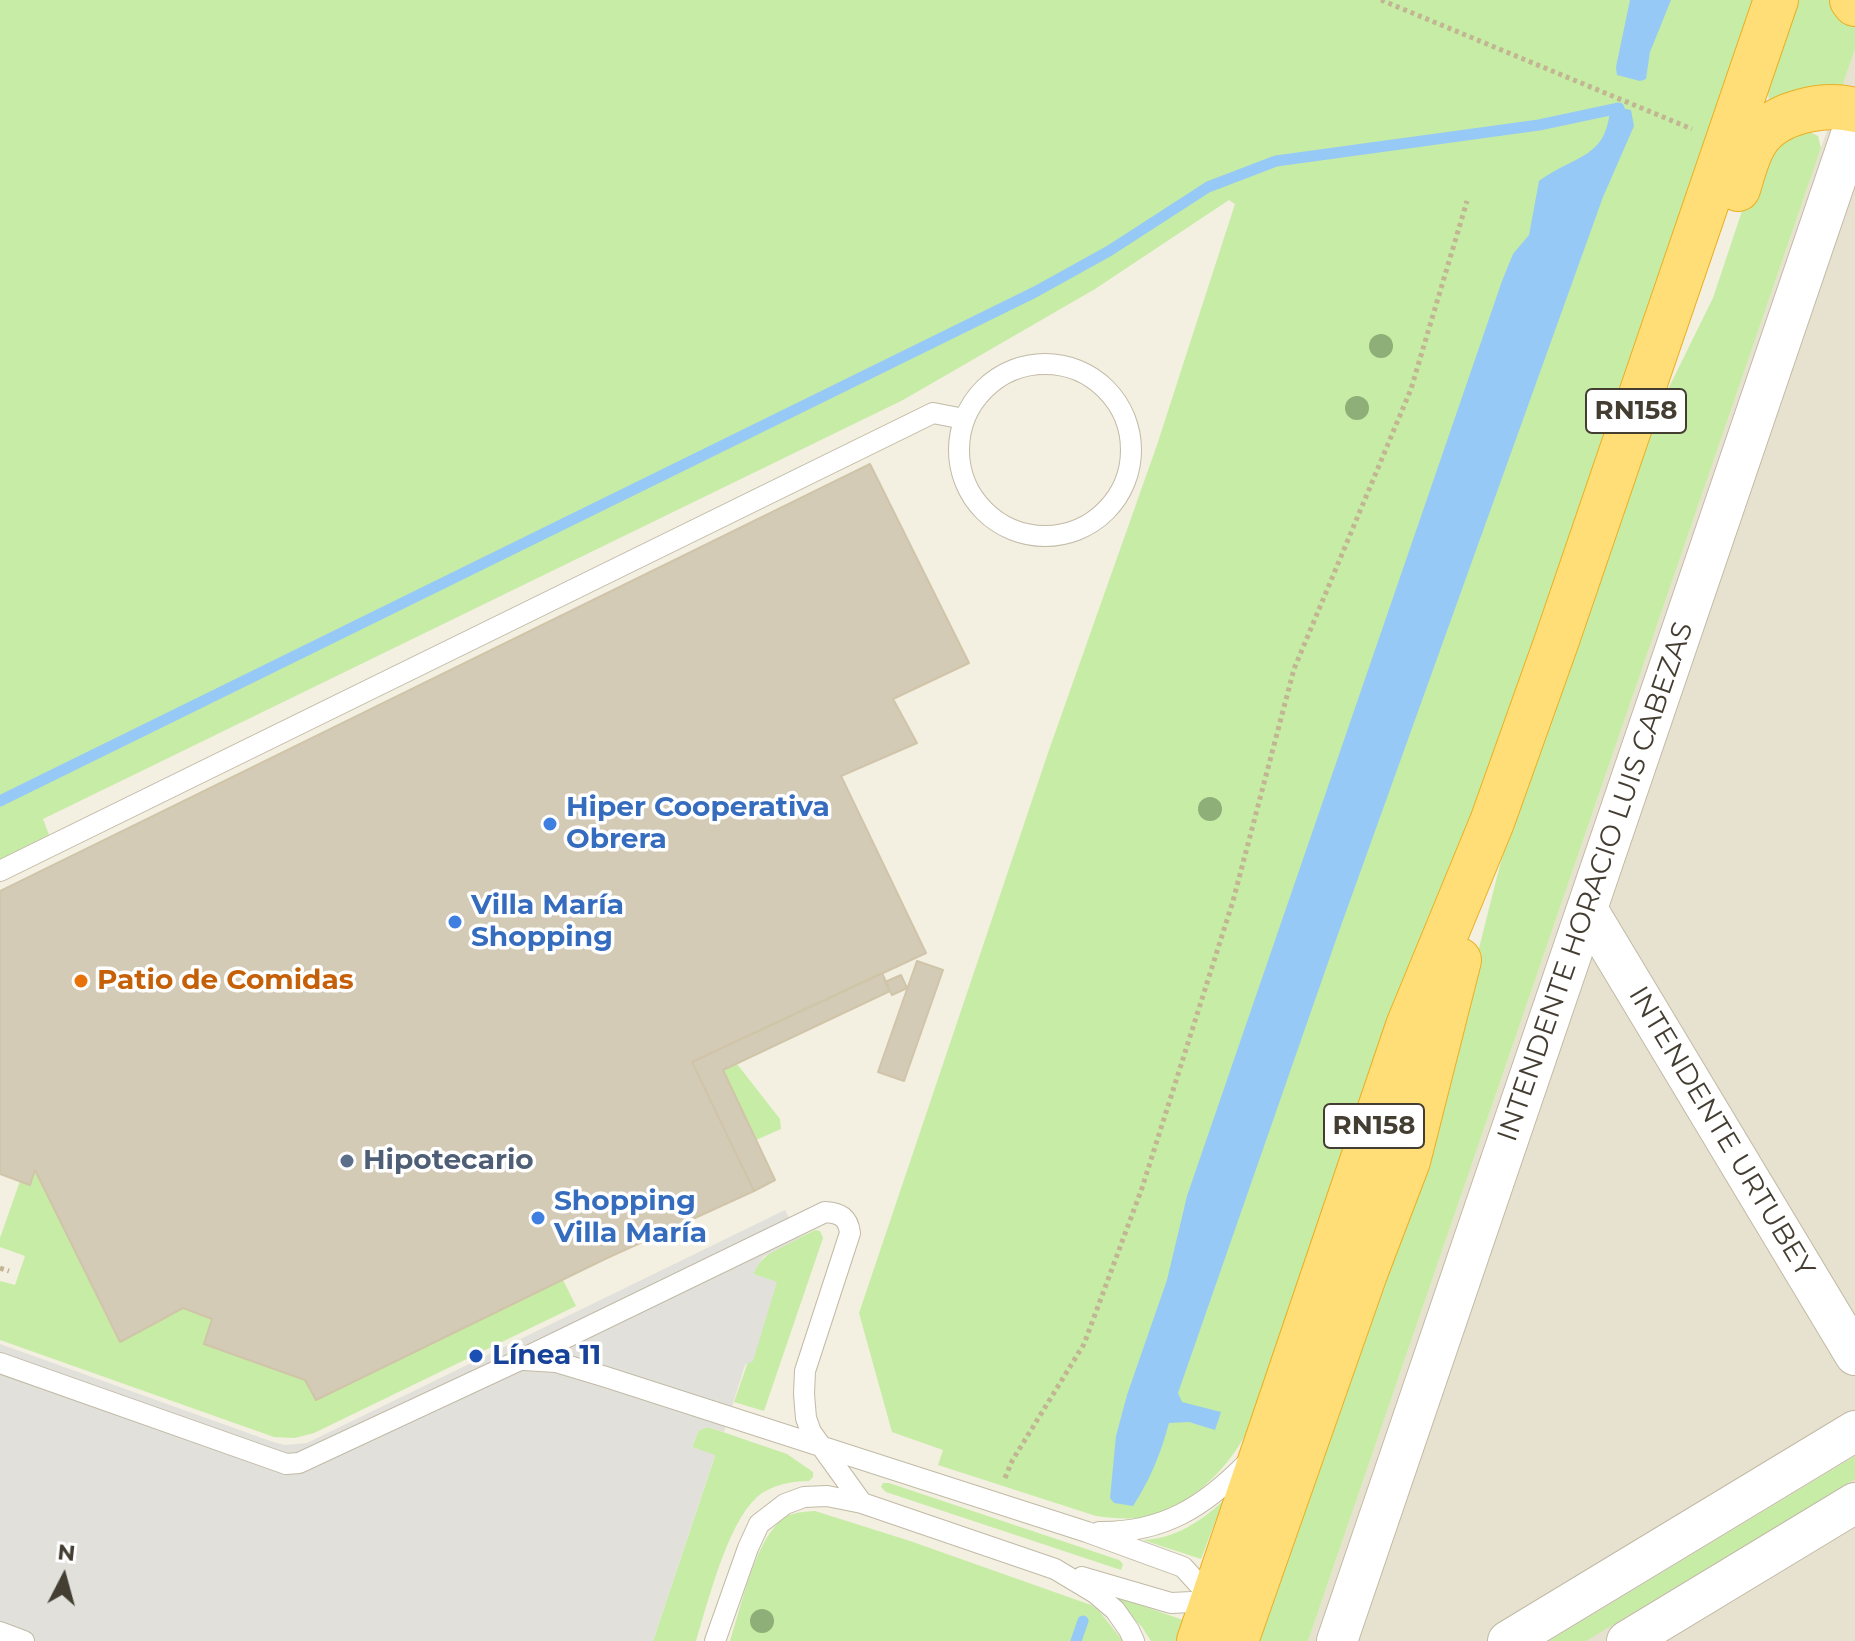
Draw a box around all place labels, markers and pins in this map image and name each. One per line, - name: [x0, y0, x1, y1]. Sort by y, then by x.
- place label: Hiper Cooperativa Obrera: [566, 791, 830, 857]
- marker: Hiper Cooperativa Obrera: [541, 815, 559, 833]
- place label: Villa María Shopping: [471, 889, 624, 955]
- marker: Villa María Shopping: [446, 913, 464, 931]
- place label: Patio de Comidas: [97, 964, 354, 998]
- marker: Patio de Comidas: [72, 972, 90, 990]
- place label: Hipotecario: [363, 1144, 534, 1178]
- marker: Hipotecario: [338, 1152, 356, 1170]
- place label: Shopping Villa María: [554, 1185, 707, 1251]
- marker: Shopping Villa María: [529, 1209, 547, 1227]
- place label: Línea 11: [492, 1339, 601, 1373]
- marker: Línea 11: [467, 1347, 485, 1365]

